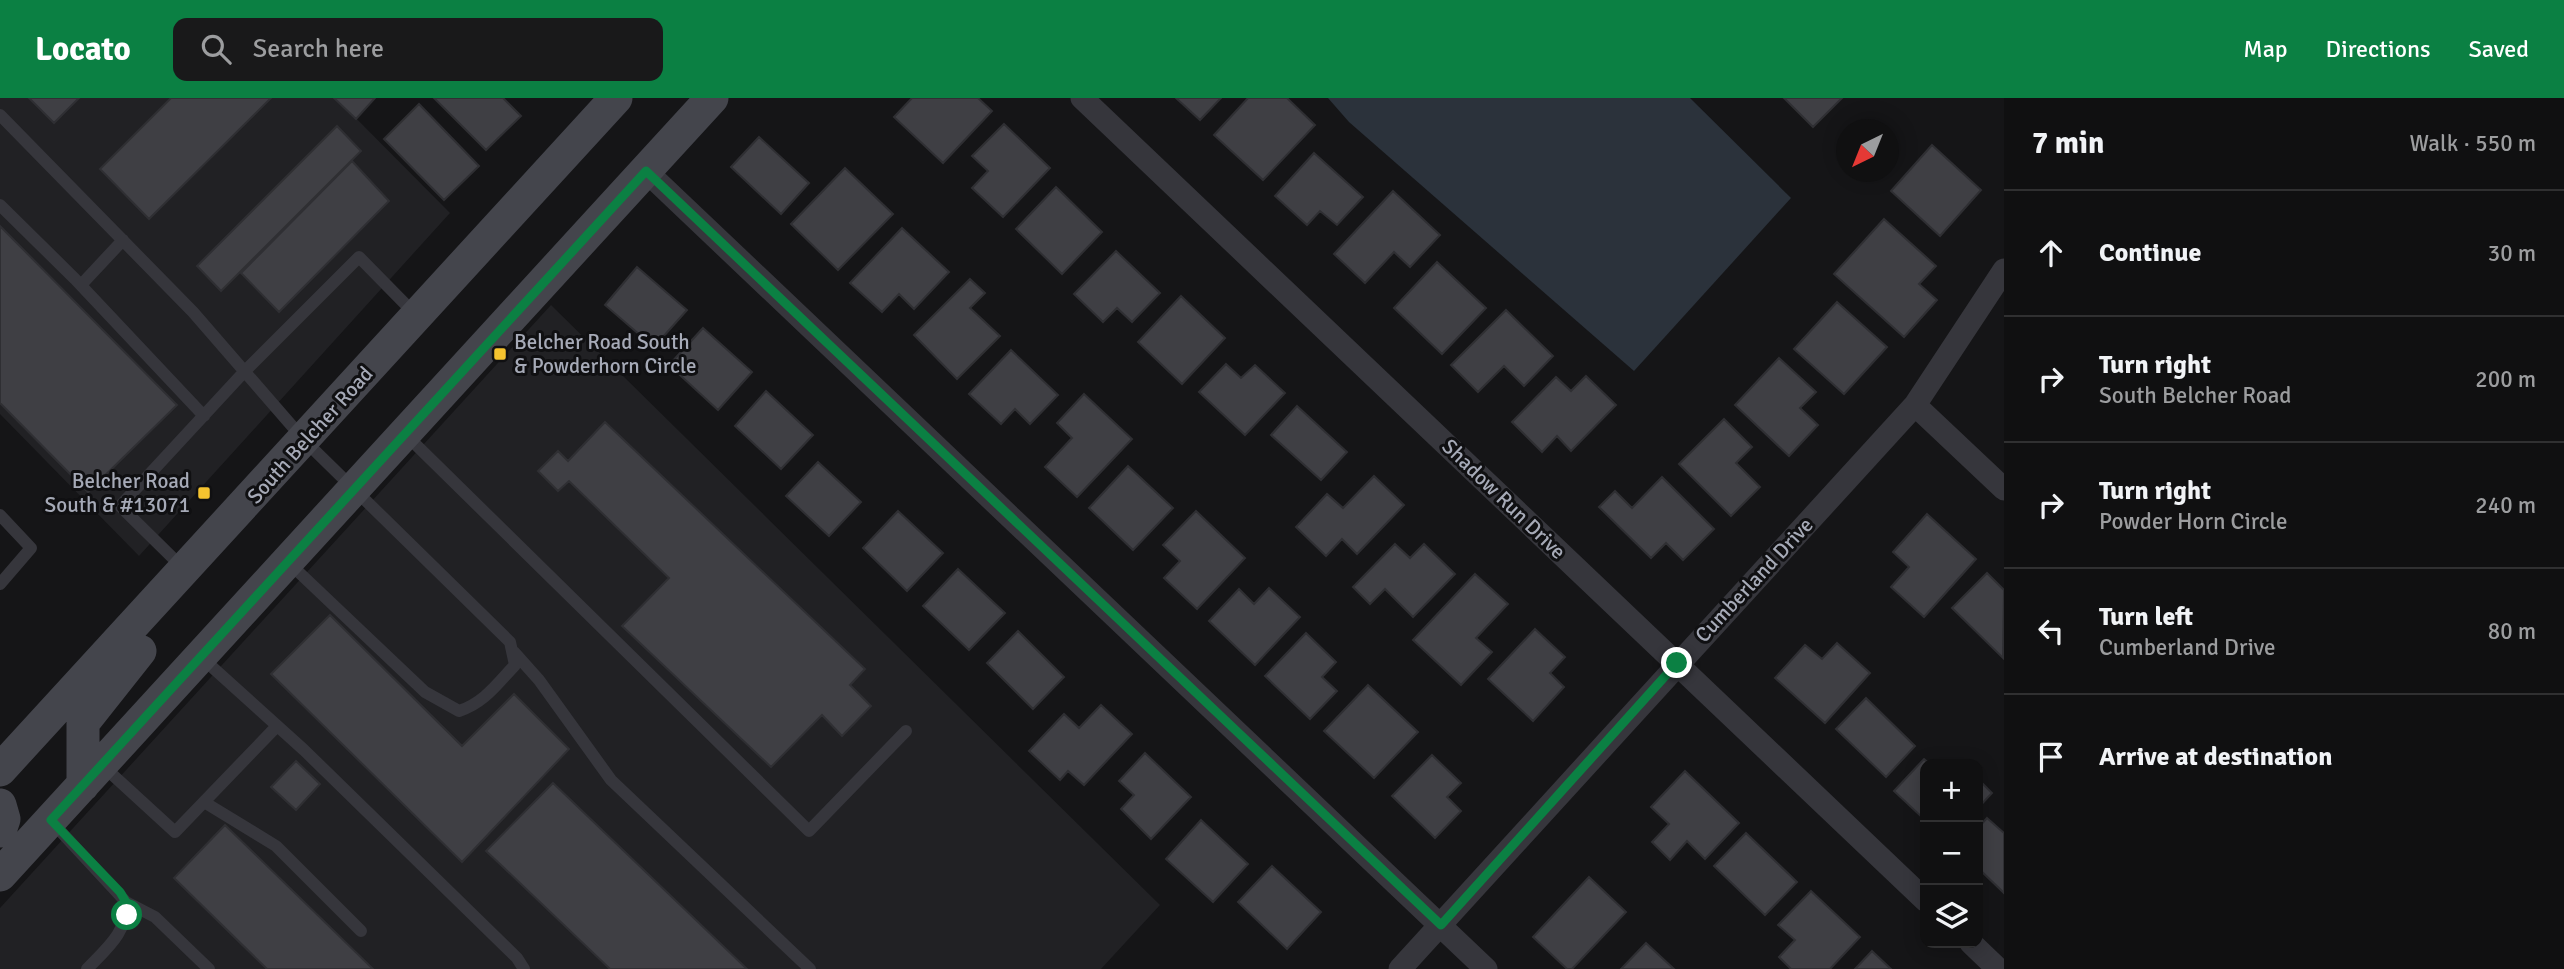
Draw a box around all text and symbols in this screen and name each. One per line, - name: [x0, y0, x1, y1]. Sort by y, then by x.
- search box: [173, 18, 663, 81]
- text: Locato: [35, 29, 131, 70]
- icon: search: [197, 30, 235, 68]
- text: Search here: [253, 33, 384, 65]
- text: Map: [2243, 34, 2288, 64]
- text: Directions: [2326, 34, 2431, 64]
- text: Saved: [2469, 34, 2529, 64]
- north arrow: [1836, 119, 1899, 182]
- text: 7 min: [2032, 125, 2104, 162]
- text: Walk · 550 m: [2410, 129, 2536, 158]
- icon: ahead: [2032, 234, 2070, 272]
- text: Continue: [2099, 237, 2201, 269]
- text: 30 m: [2488, 239, 2536, 268]
- place label: Belcher Road South & Powderhorn Circle: [514, 329, 697, 379]
- marker: Belcher Road South & Powderhorn Circle: [492, 346, 508, 362]
- text: Turn right: [2099, 349, 2211, 381]
- icon: right: [2032, 360, 2070, 398]
- street label: South Belcher Road: [242, 361, 378, 509]
- text: 200 m: [2475, 365, 2536, 394]
- text: South Belcher Road: [2099, 381, 2292, 410]
- street label: Shadow Run Drive: [1437, 433, 1571, 565]
- place label: Belcher Road South & #13071: [45, 468, 190, 518]
- text: Turn right: [2099, 475, 2211, 507]
- marker: Belcher Road South & #13071: [196, 485, 212, 501]
- icon: right: [2032, 486, 2070, 524]
- text: 240 m: [2475, 491, 2536, 520]
- text: Powder Horn Circle: [2099, 507, 2288, 536]
- street label: Cumberland Drive: [1690, 512, 1818, 648]
- text: Turn left: [2099, 601, 2193, 633]
- icon: left: [2032, 612, 2070, 650]
- text: 80 m: [2488, 617, 2536, 646]
- text: Cumberland Drive: [2099, 633, 2275, 662]
- route end: [1661, 647, 1692, 678]
- icon: arrive: [2032, 738, 2070, 776]
- text: Arrive at destination: [2099, 741, 2332, 773]
- map controls: [1920, 759, 1983, 948]
- button: +: [1920, 759, 1983, 822]
- button: −: [1920, 822, 1983, 885]
- button: layers: [1920, 885, 1983, 948]
- route start: [111, 899, 142, 930]

